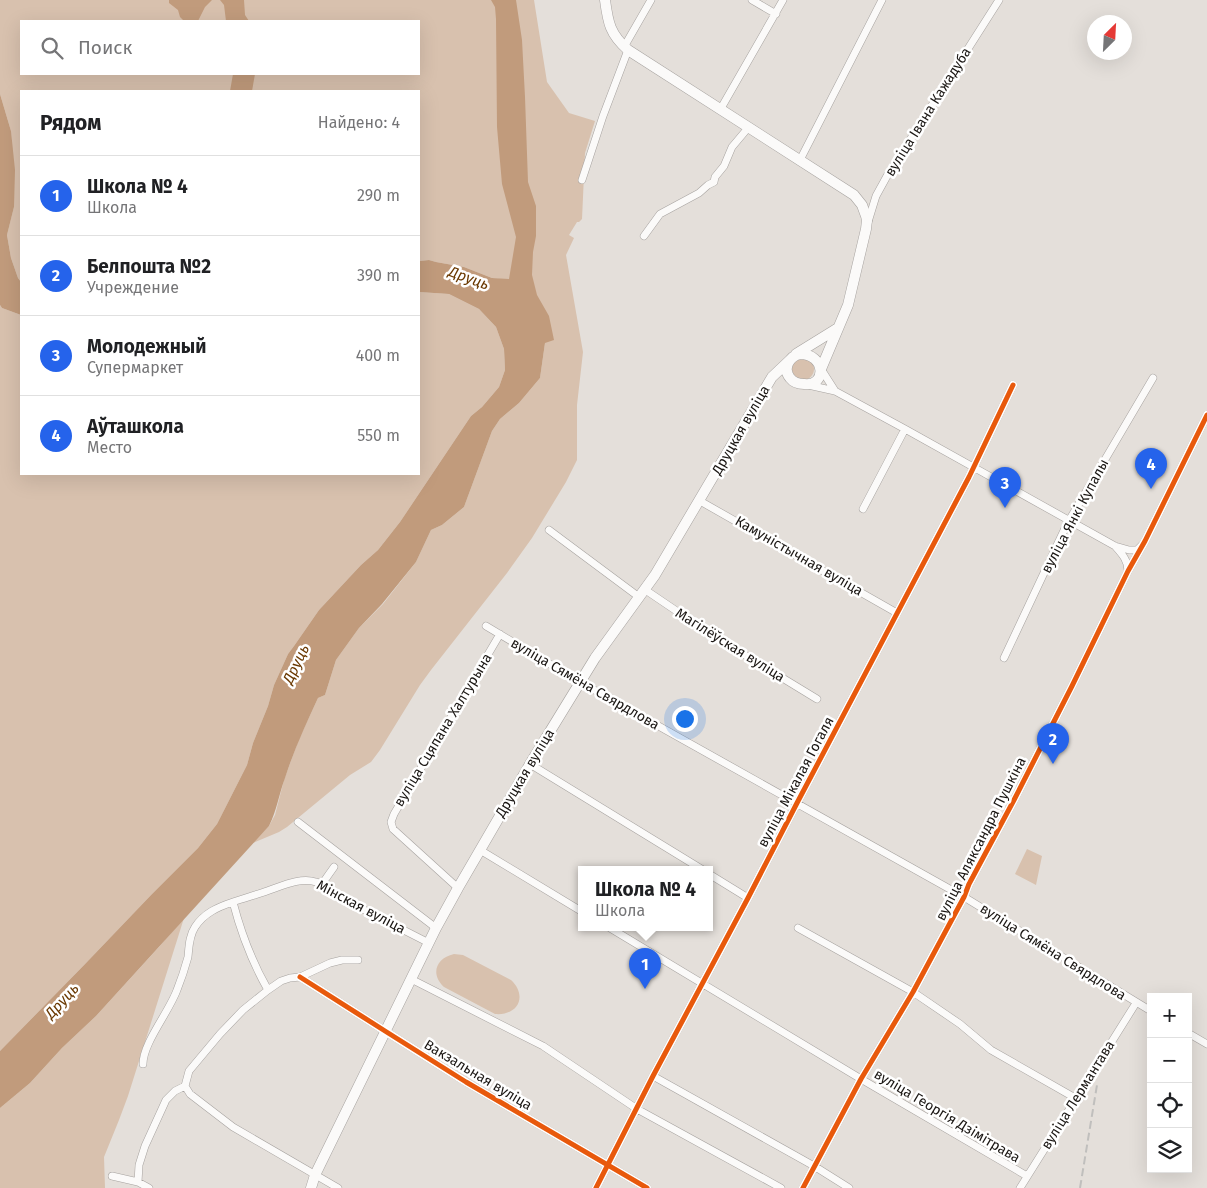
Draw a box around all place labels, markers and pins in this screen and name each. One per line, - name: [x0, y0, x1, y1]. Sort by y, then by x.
- pin: 4: [1135, 448, 1167, 489]
- pin: 3: [989, 467, 1021, 508]
- pin: 2: [1037, 723, 1069, 764]
- pin: 1: [629, 948, 661, 989]

